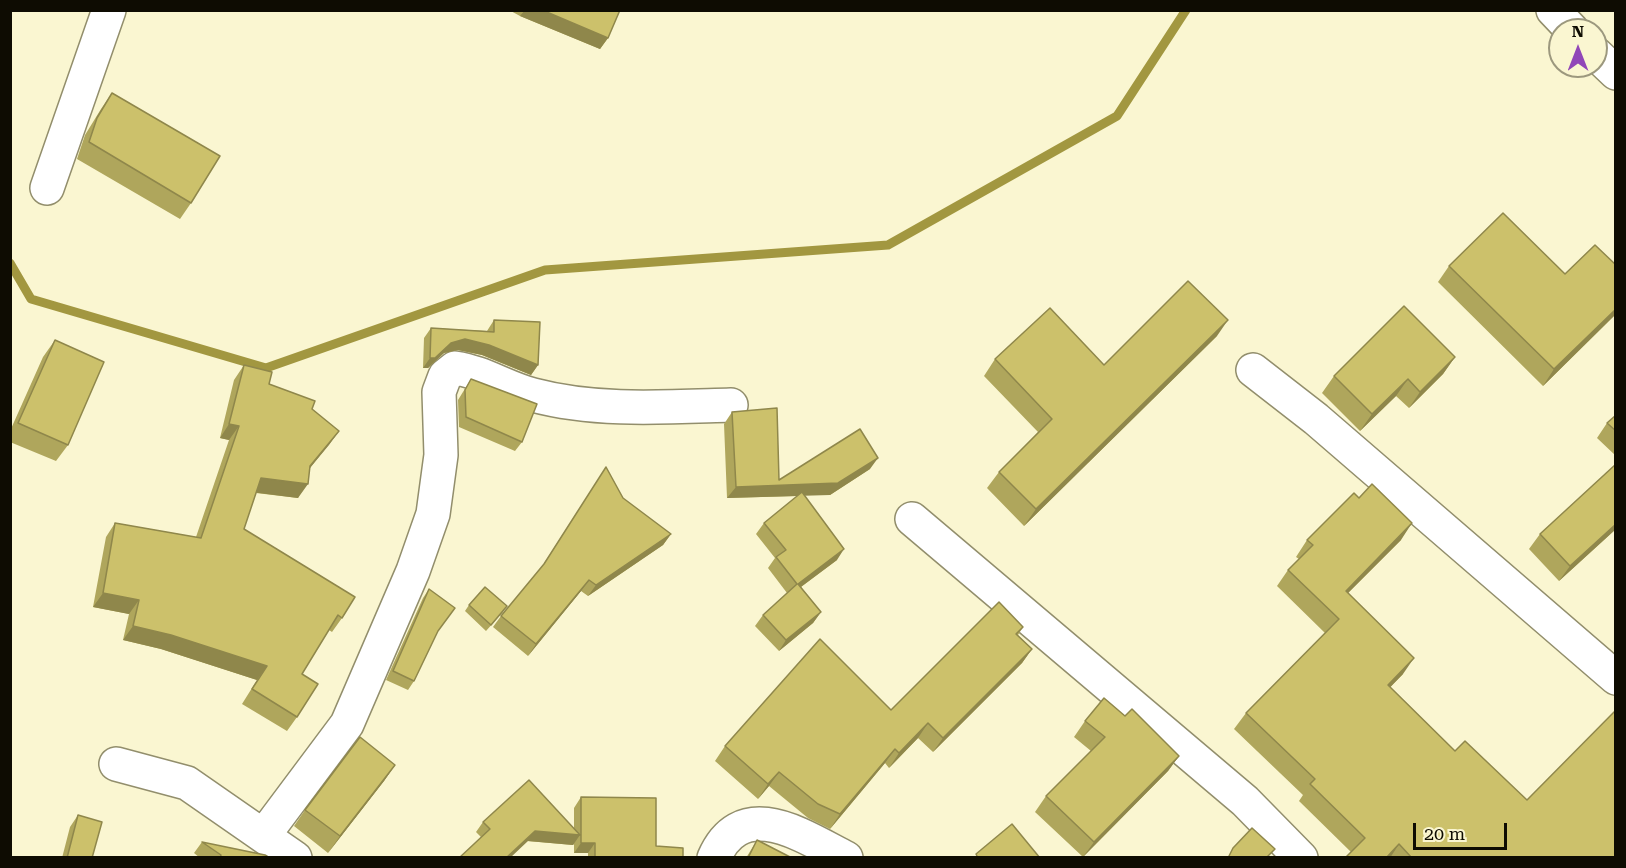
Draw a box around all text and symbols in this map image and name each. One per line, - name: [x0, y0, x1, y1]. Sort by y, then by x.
- north arrow: [1548, 18, 1608, 78]
- text: N: [1572, 22, 1584, 41]
- scale bar: [1416, 811, 1510, 849]
- text: 20 m: [1424, 823, 1465, 844]

